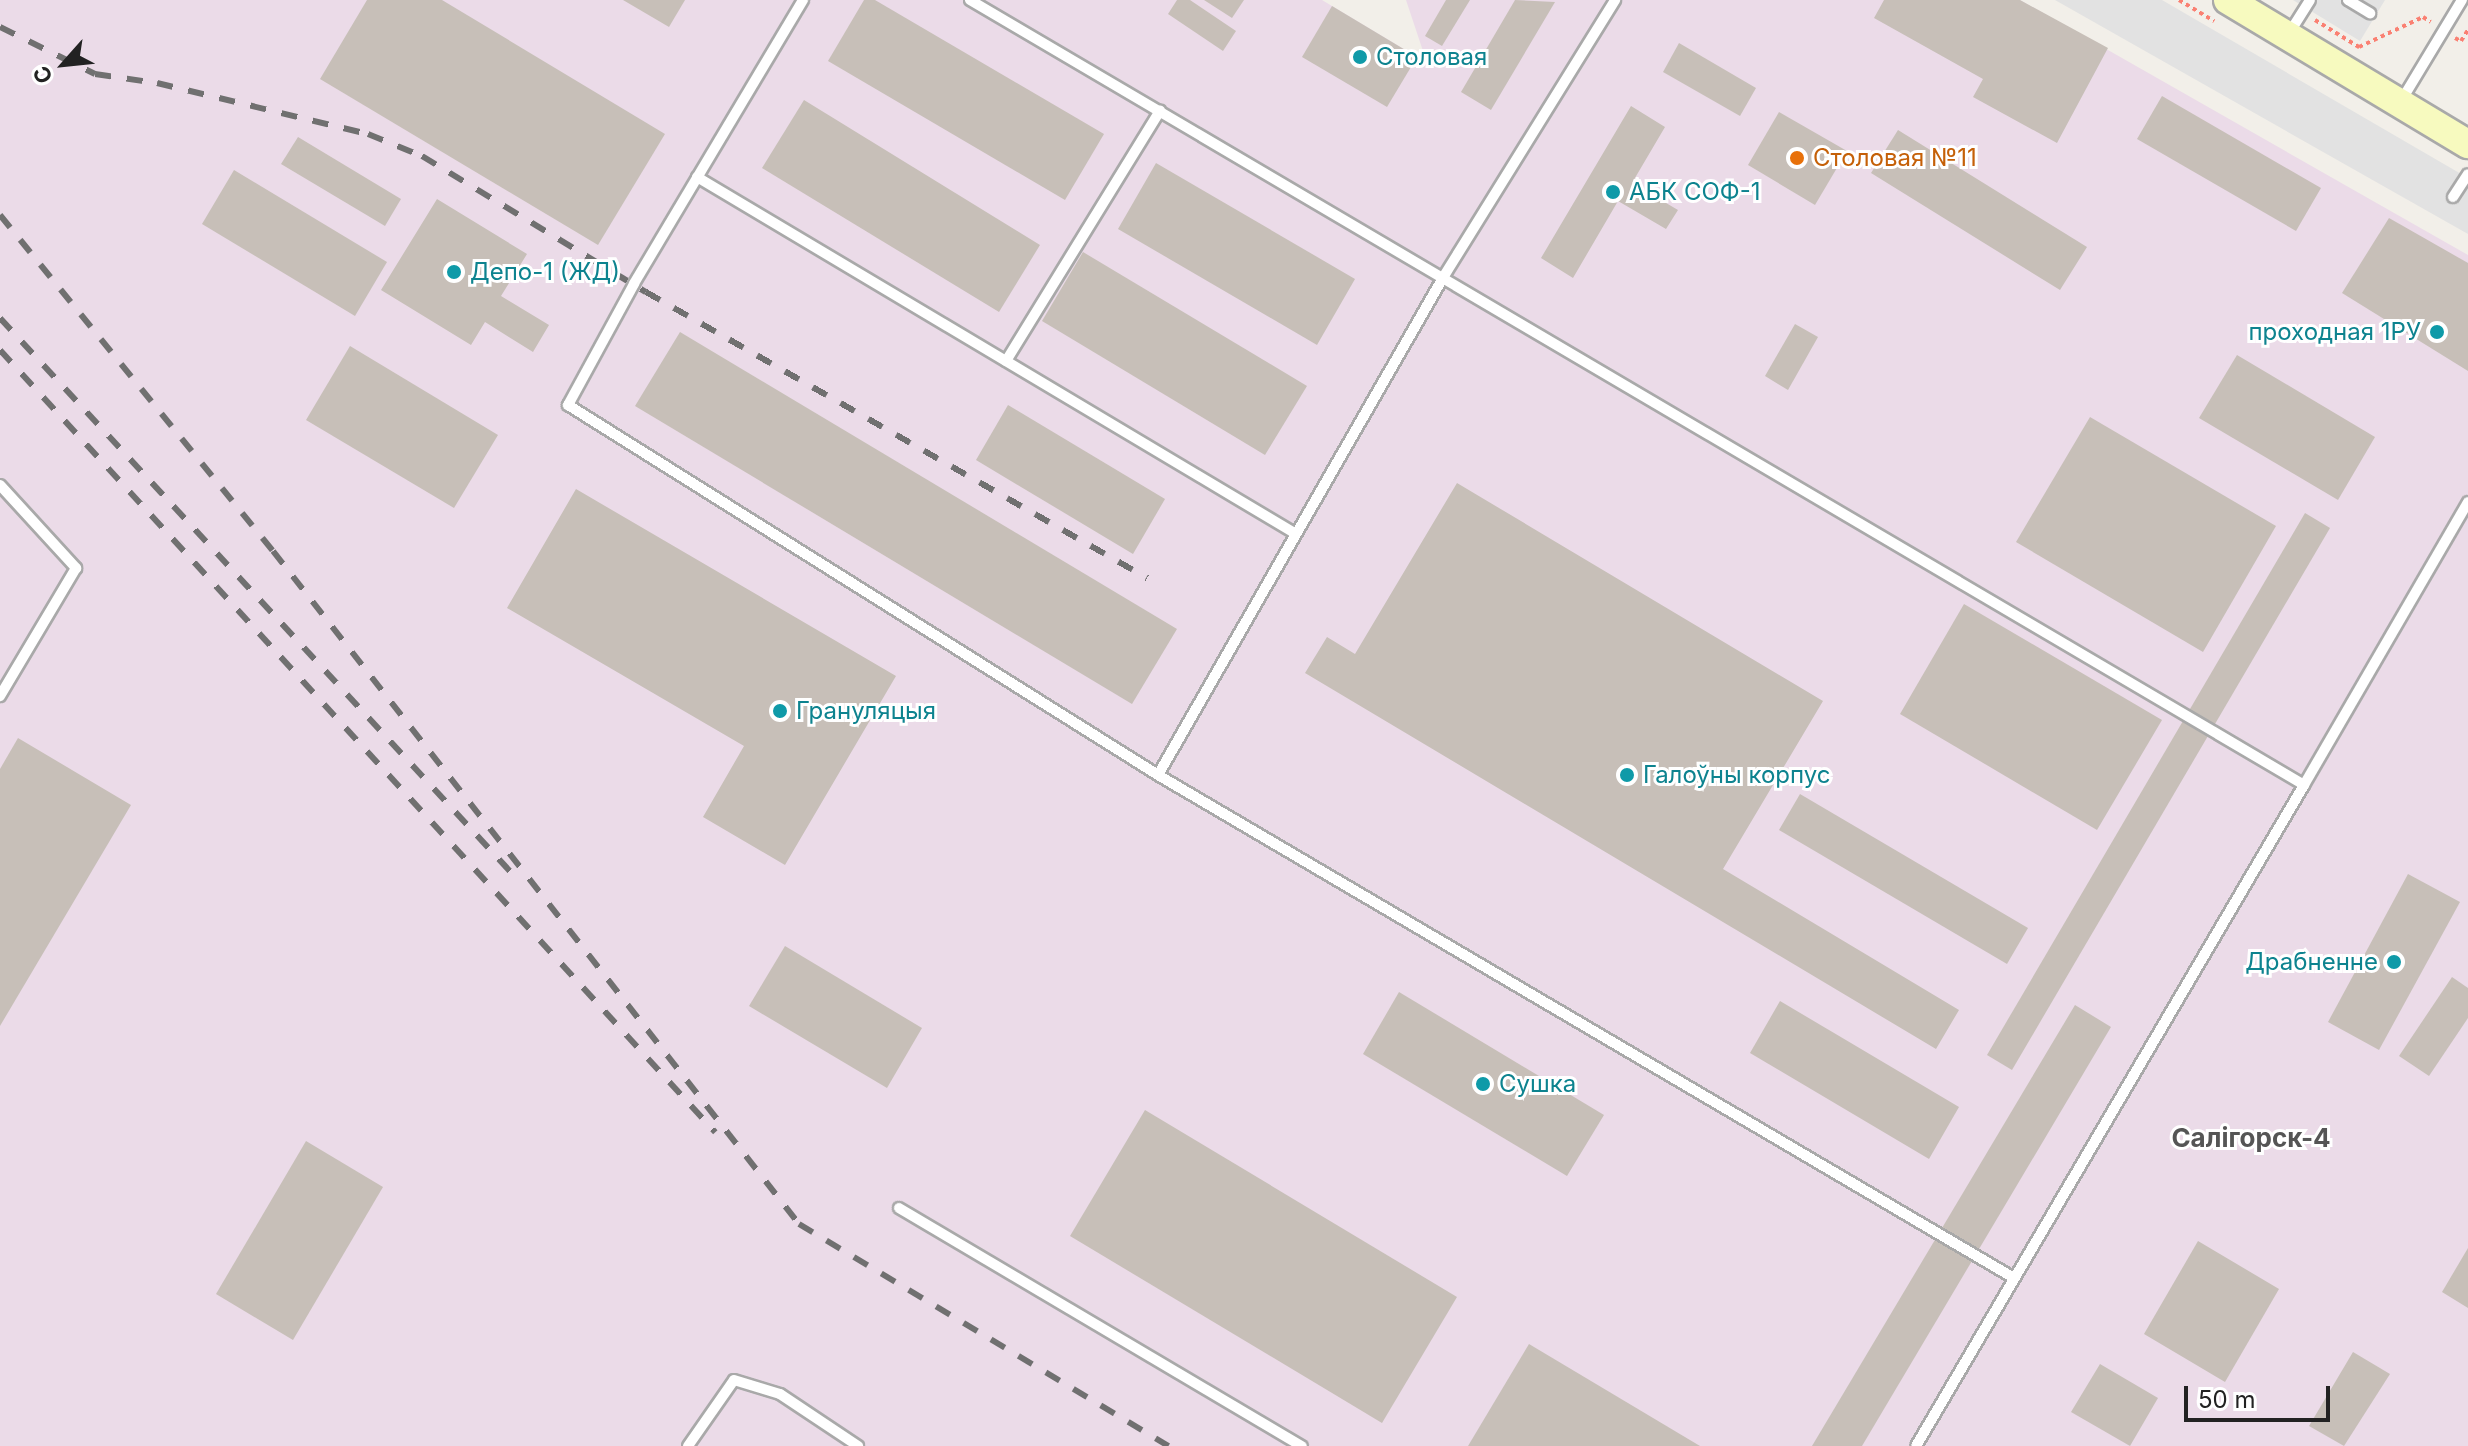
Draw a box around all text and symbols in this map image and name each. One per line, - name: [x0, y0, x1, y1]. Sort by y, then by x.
- north arrow: [24, 24, 104, 104]
- place label: Столовая: [1376, 43, 1487, 71]
- marker: Столовая: [1351, 48, 1369, 66]
- text: С: [27, 62, 58, 88]
- place label: Столовая №11: [1813, 144, 1977, 172]
- marker: Столовая №11: [1788, 149, 1806, 167]
- place label: АБК СОФ-1: [1629, 178, 1760, 206]
- marker: АБК СОФ-1: [1604, 183, 1622, 201]
- place label: Депо-1 (ЖД): [470, 258, 620, 286]
- marker: Депо-1 (ЖД): [445, 263, 463, 281]
- place label: проходная 1РУ: [2248, 318, 2421, 346]
- marker: проходная 1РУ: [2428, 323, 2446, 341]
- place label: Грануляцыя: [796, 697, 936, 725]
- marker: Грануляцыя: [771, 702, 789, 720]
- place label: Галоўны корпус: [1643, 761, 1830, 789]
- marker: Галоўны корпус: [1618, 766, 1636, 784]
- place label: Драбненне: [2245, 948, 2378, 976]
- marker: Драбненне: [2385, 953, 2403, 971]
- place label: Сушка: [1499, 1070, 1576, 1098]
- marker: Сушка: [1474, 1075, 1492, 1093]
- district label: Салігорск-4: [2171, 1122, 2331, 1154]
- scale bar: [2188, 1370, 2334, 1420]
- text: 50 m: [2198, 1385, 2256, 1414]

